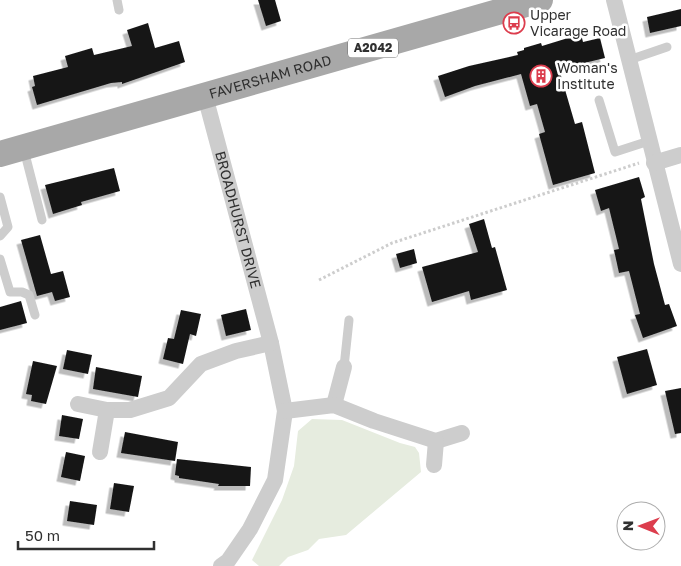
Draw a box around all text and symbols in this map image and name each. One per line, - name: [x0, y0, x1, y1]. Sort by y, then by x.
- place label: Upper Vicarage Road: [530, 6, 626, 39]
- bus stop icon: Upper Vicarage Road: [502, 11, 526, 35]
- road number: A2042: [348, 38, 398, 58]
- street label: FAVERSHAM ROAD: [207, 51, 333, 102]
- place label: Woman's Institute: [557, 59, 618, 92]
- building icon: Woman's Institute: [529, 64, 553, 88]
- street label: BROADHURST DRIVE: [212, 149, 265, 290]
- north arrow: [616, 501, 666, 551]
- scale bar: [18, 518, 154, 550]
- text: N: [619, 520, 636, 531]
- text: 50 m: [25, 526, 60, 544]

